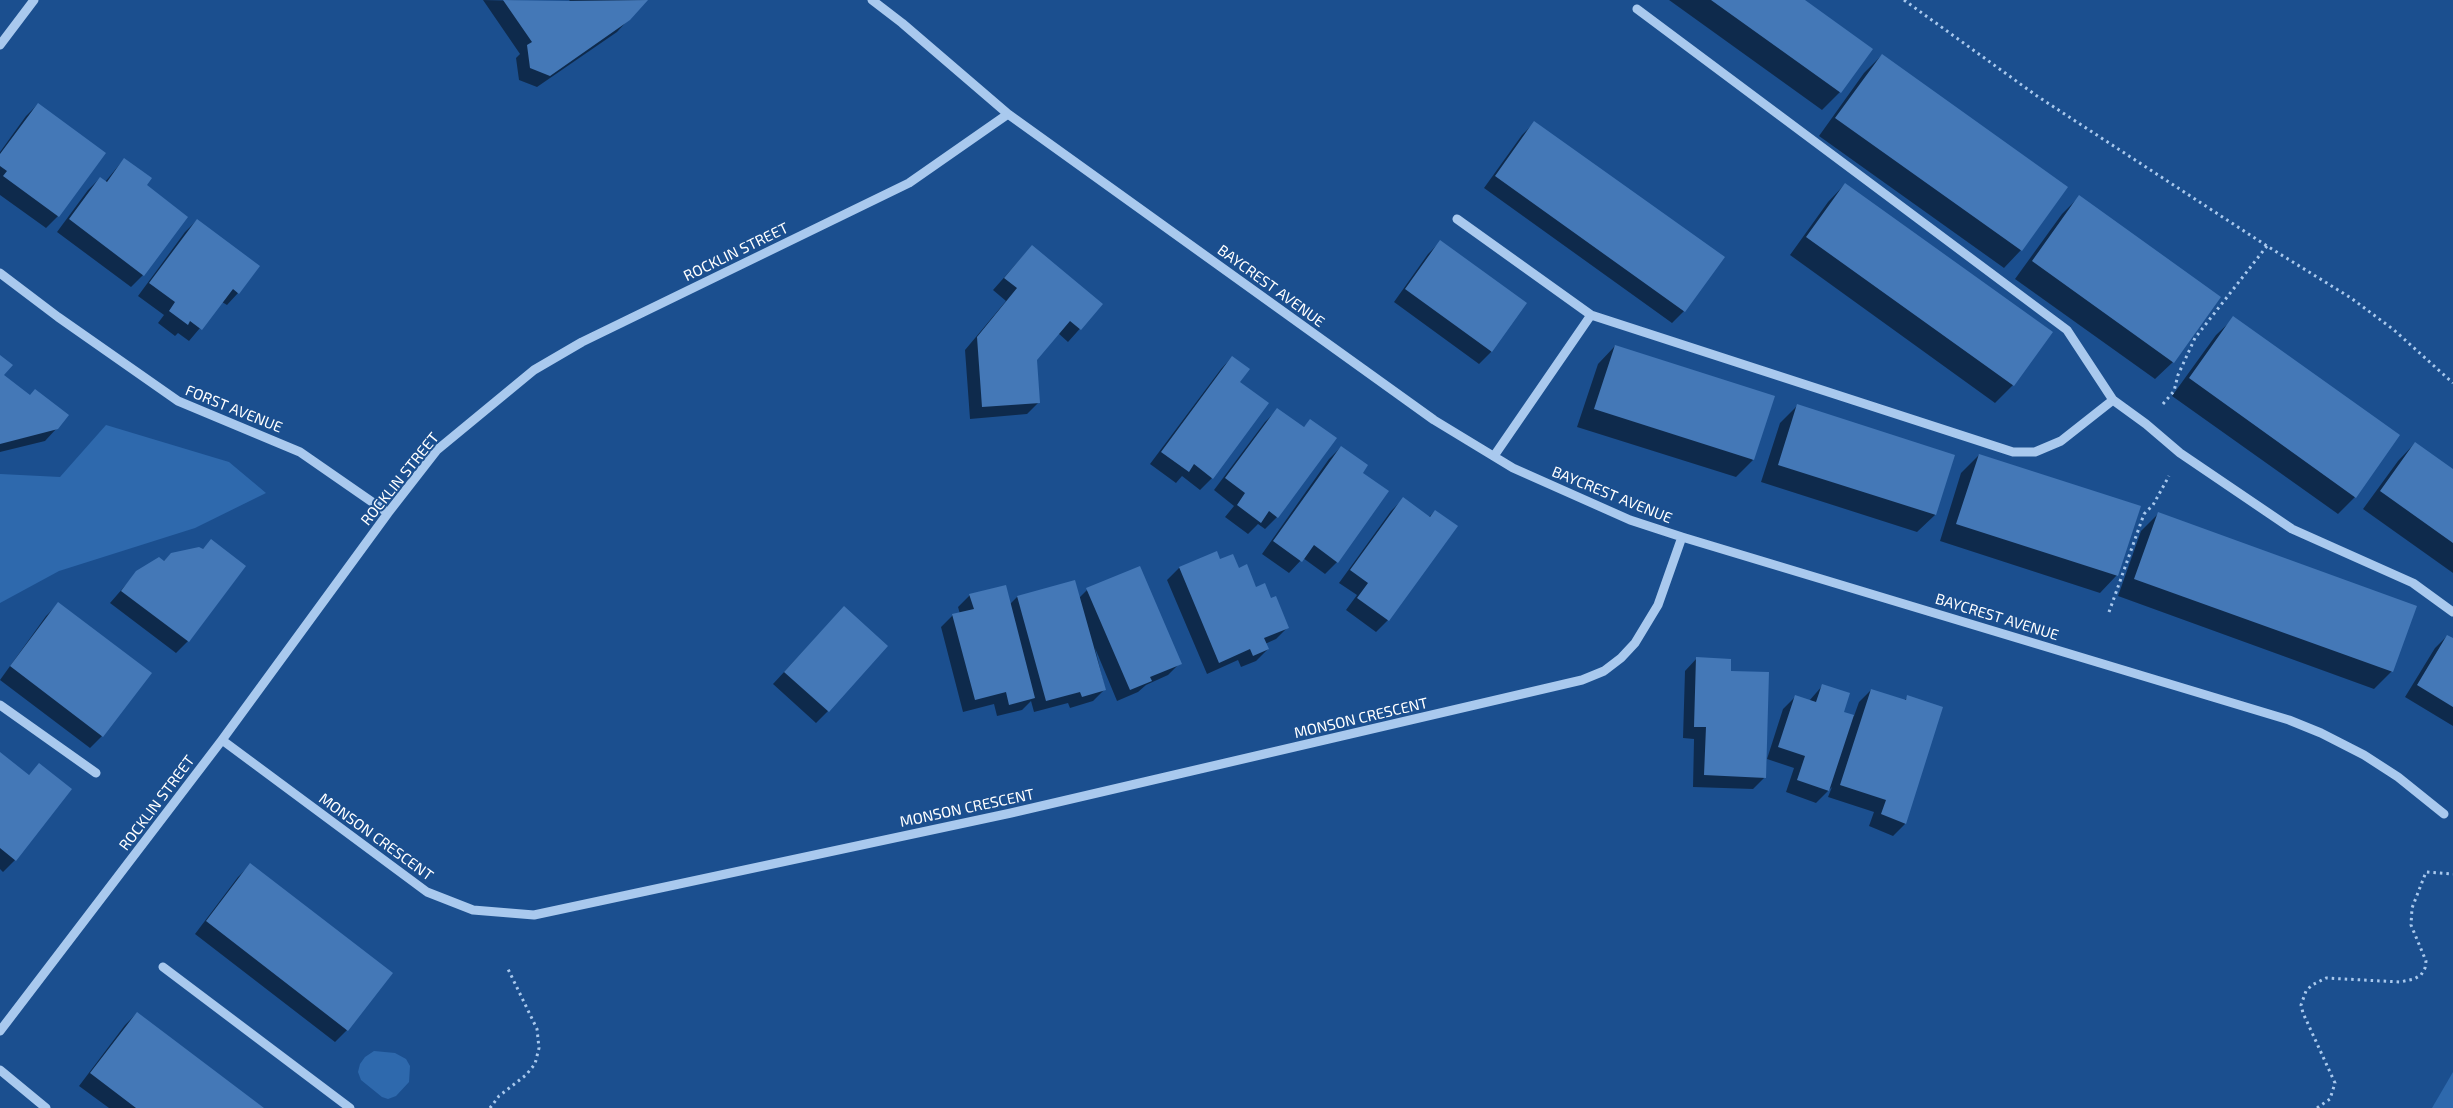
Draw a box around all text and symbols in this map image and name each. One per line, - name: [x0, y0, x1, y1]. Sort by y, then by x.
- street label: ROCKLIN STREET: [681, 219, 791, 285]
- street label: BAYCREST AVENUE: [1214, 241, 1328, 331]
- street label: FORST AVENUE: [183, 381, 285, 437]
- street label: ROCKLIN STREET: [357, 429, 443, 529]
- street label: BAYCREST AVENUE: [1549, 463, 1675, 527]
- street label: BAYCREST AVENUE: [1933, 590, 2061, 644]
- street label: MONSON CRESCENT: [1292, 694, 1430, 742]
- street label: ROCKLIN STREET: [115, 752, 199, 854]
- street label: MONSON CRESCENT: [898, 785, 1036, 831]
- street label: MONSON CRESCENT: [315, 789, 437, 885]

